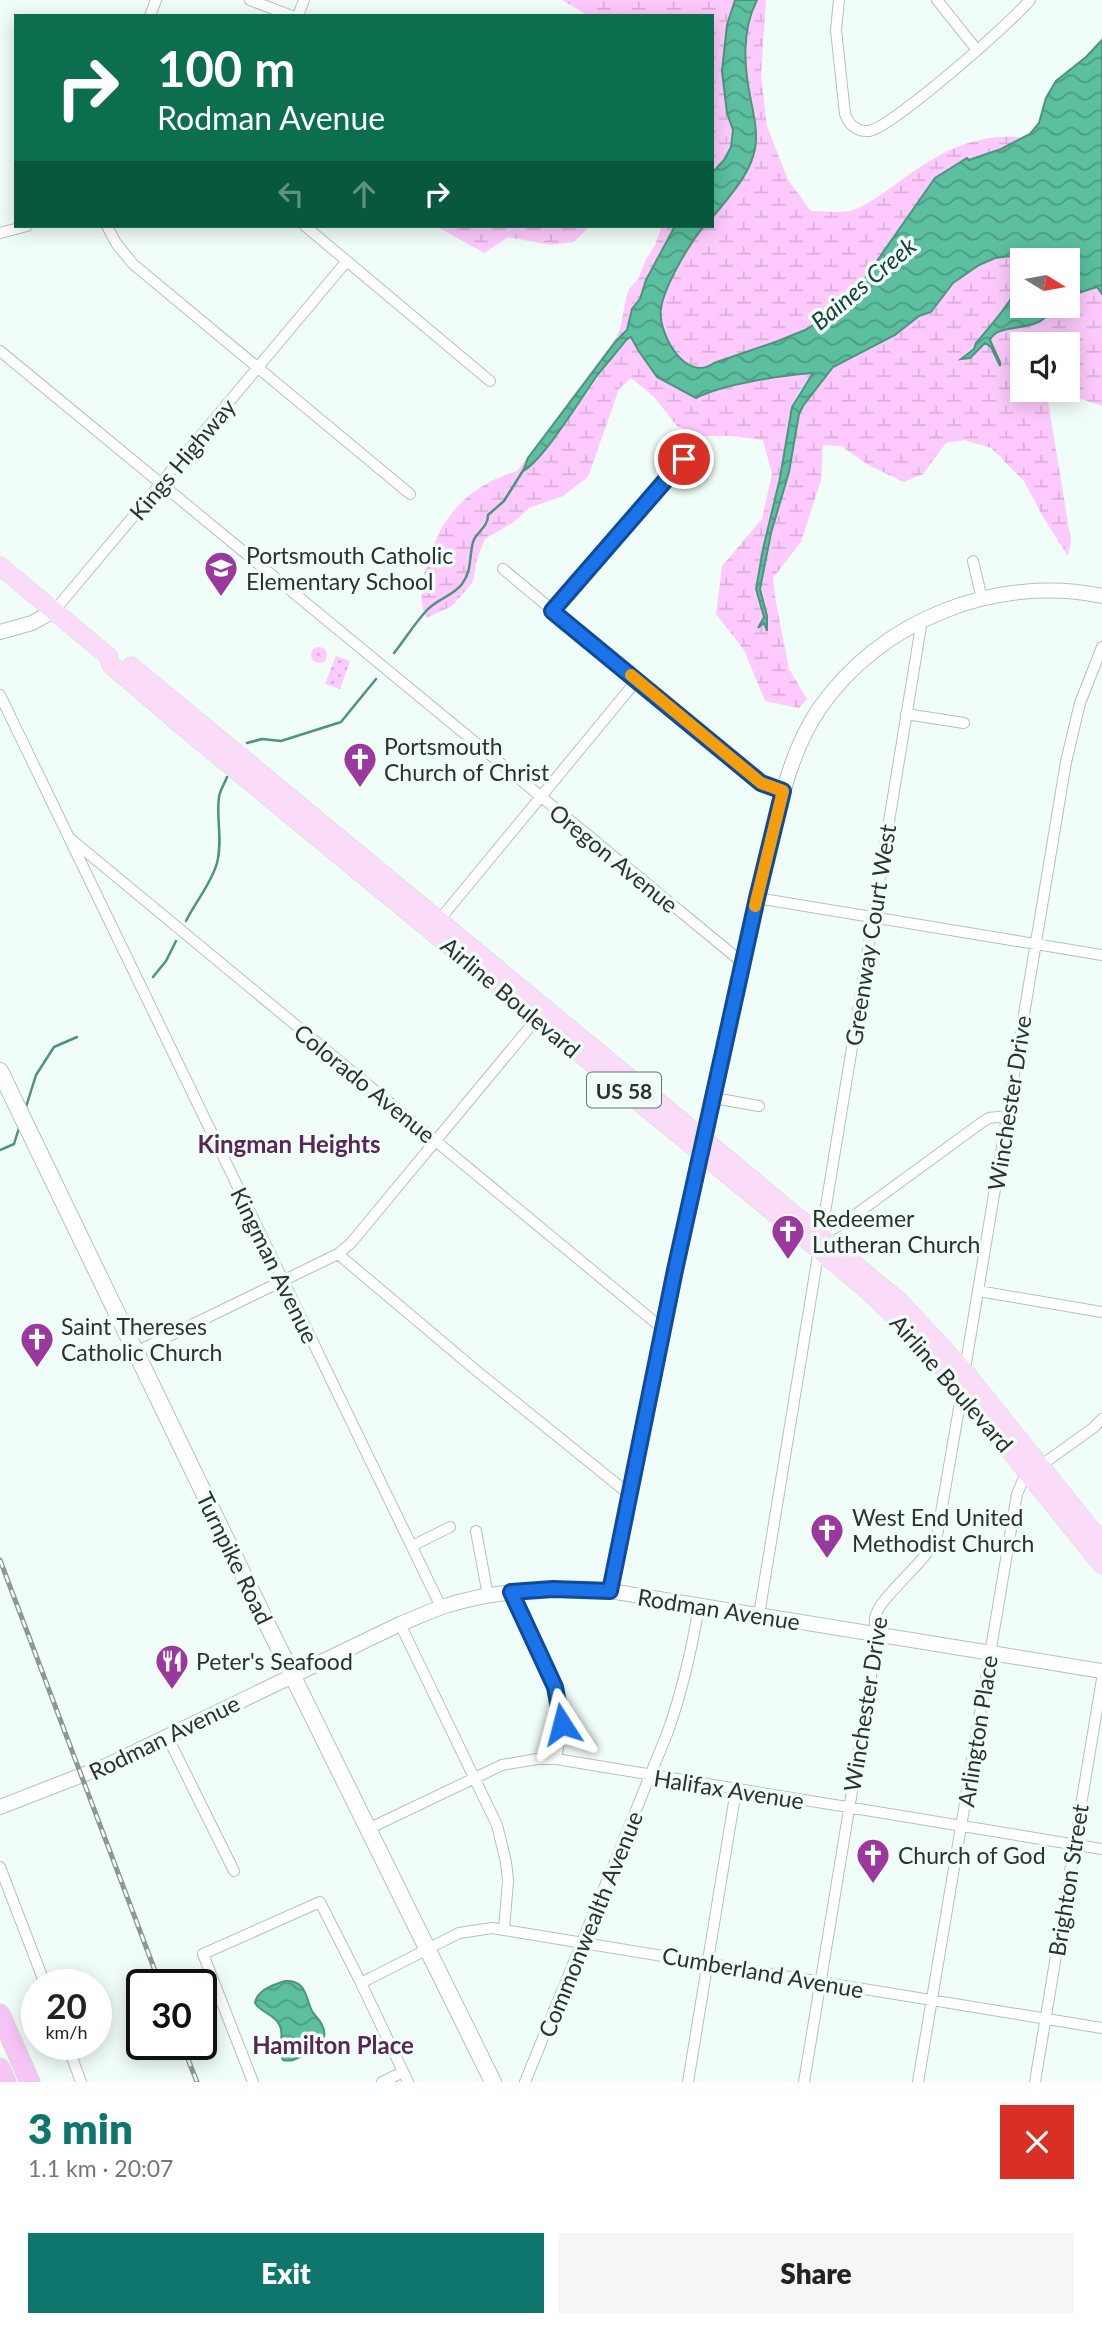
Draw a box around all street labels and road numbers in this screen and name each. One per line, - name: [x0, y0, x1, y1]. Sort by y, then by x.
- street label: Kings Highway: [123, 392, 241, 525]
- street label: Oregon Avenue: [544, 798, 684, 918]
- street label: Greenway Court West: [839, 821, 901, 1048]
- street label: Airline Boulevard: [436, 931, 586, 1063]
- street label: Winchester Drive: [981, 1013, 1037, 1193]
- street label: Colorado Avenue: [289, 1018, 441, 1148]
- road number: US 58: [587, 1072, 661, 1108]
- street label: Kingman Avenue: [225, 1182, 325, 1348]
- street label: Airline Boulevard: [885, 1309, 1019, 1457]
- street label: Turnpike Road: [191, 1487, 279, 1629]
- street label: Rodman Avenue: [636, 1582, 802, 1636]
- street label: Winchester Drive: [837, 1614, 893, 1794]
- street label: Arlington Place: [951, 1653, 1003, 1809]
- street label: Rodman Avenue: [84, 1688, 244, 1786]
- street label: Halifax Avenue: [652, 1763, 806, 1815]
- street label: Brighton Street: [1042, 1801, 1094, 1958]
- street label: Commonwealth Avenue: [532, 1807, 648, 2041]
- street label: Cumberland Avenue: [660, 1940, 866, 2004]

